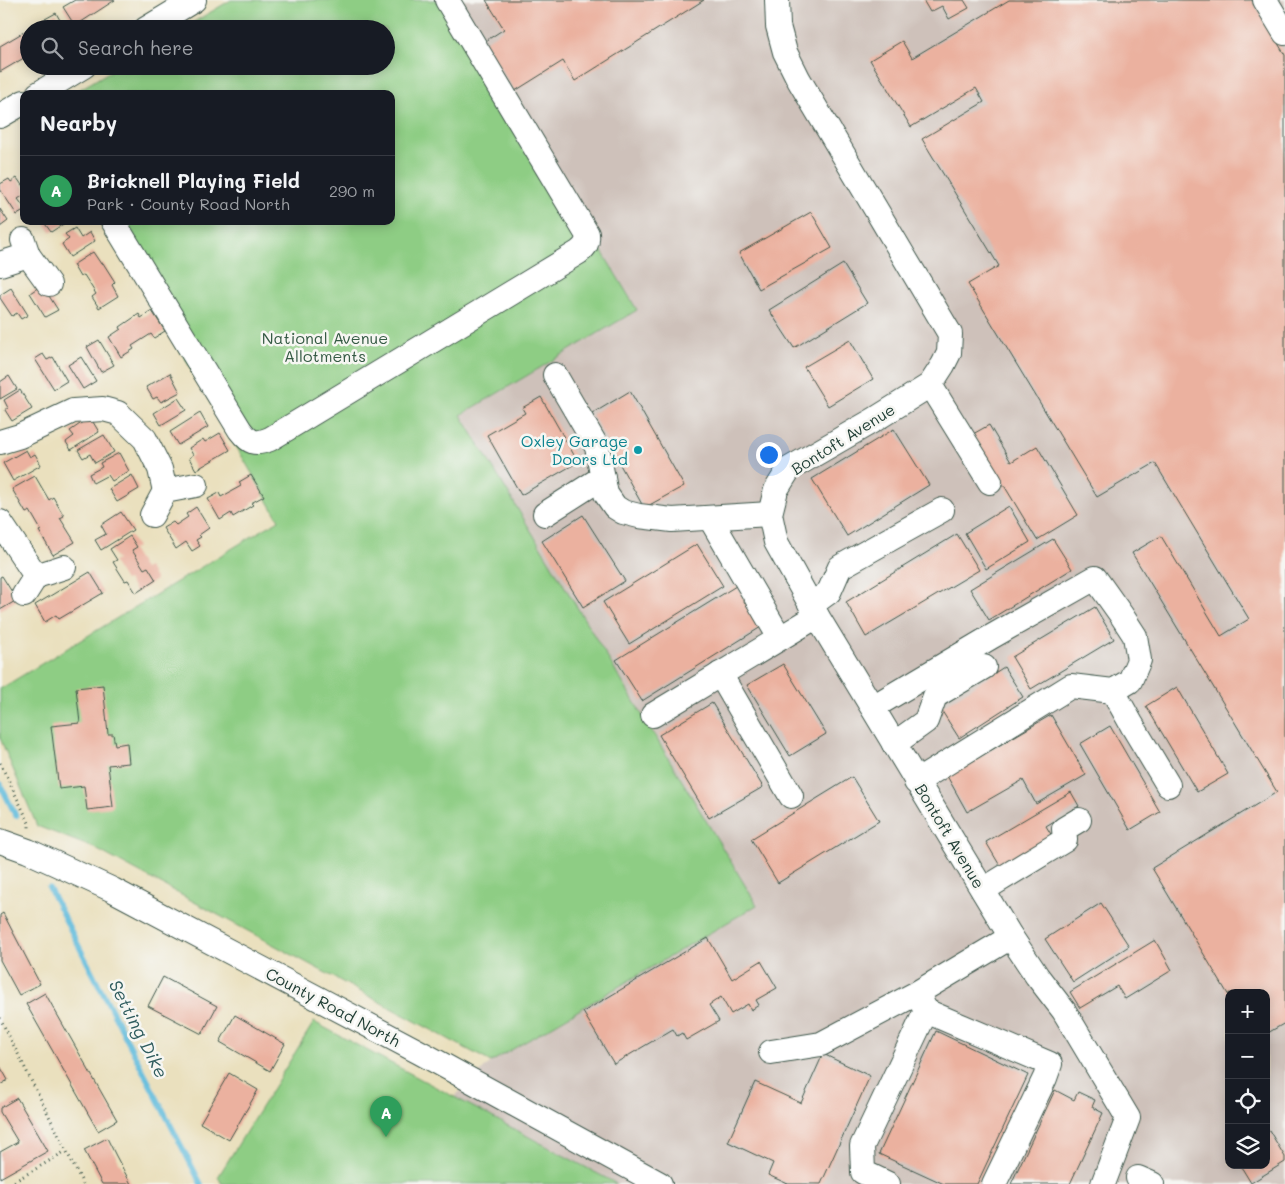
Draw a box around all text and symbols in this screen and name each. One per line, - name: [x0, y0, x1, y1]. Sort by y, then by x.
- search box: [20, 20, 395, 75]
- icon: search: [38, 34, 66, 62]
- text: Search here: [78, 35, 194, 60]
- text: Nearby: [40, 109, 117, 136]
- text: Bricknell Playing Field: [87, 168, 300, 193]
- text: A: [50, 180, 62, 201]
- text: 290 m: [329, 180, 375, 201]
- text: Park · County Road North: [87, 193, 290, 214]
- park label: National Avenue Allotments: [262, 327, 388, 366]
- street label: Bontoft Avenue: [787, 398, 899, 479]
- place label: Oxley Garage Doors Ltd: [521, 430, 628, 469]
- your location: [756, 442, 782, 468]
- marker: Oxley Garage Doors Ltd: [632, 444, 644, 456]
- street label: Bontoft Avenue: [911, 780, 990, 892]
- street label: County Road North: [262, 962, 404, 1051]
- water label: Setting Dike: [104, 975, 174, 1082]
- map controls: [1225, 989, 1270, 1169]
- button: +: [1225, 989, 1270, 1034]
- button: −: [1225, 1034, 1270, 1079]
- button: locate: [1225, 1079, 1270, 1124]
- pin: A: [370, 1096, 402, 1137]
- button: layers: [1225, 1124, 1270, 1169]

